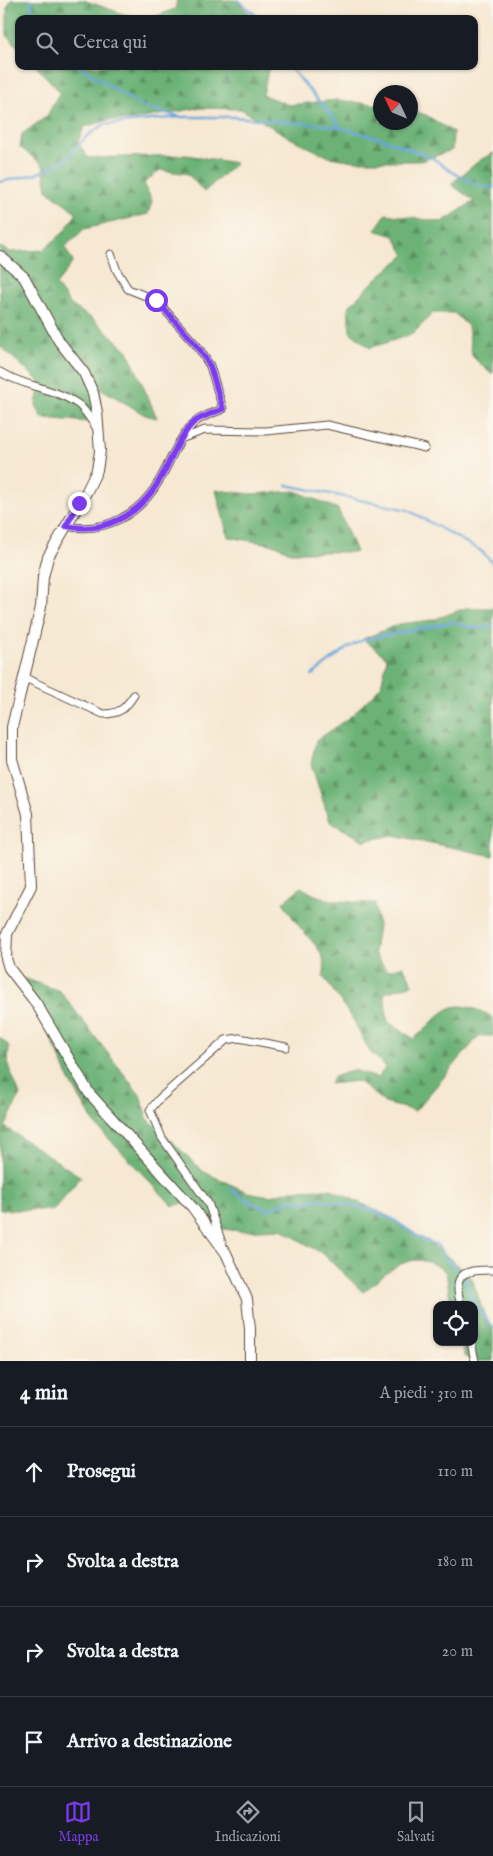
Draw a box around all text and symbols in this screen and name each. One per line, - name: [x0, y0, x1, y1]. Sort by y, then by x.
- search box: [15, 15, 478, 70]
- icon: search: [33, 29, 61, 57]
- text: Cerca qui: [73, 31, 147, 55]
- north arrow: [373, 85, 418, 130]
- route start: [145, 289, 168, 312]
- route end: [68, 492, 91, 515]
- map controls: [433, 1301, 478, 1346]
- button: locate: [433, 1301, 478, 1346]
- text: 4 min: [20, 1380, 68, 1407]
- text: A piedi · 310 m: [380, 1384, 473, 1404]
- icon: ahead: [20, 1458, 48, 1486]
- text: Prosegui: [67, 1460, 136, 1484]
- text: 110 m: [437, 1462, 473, 1482]
- icon: right: [20, 1548, 48, 1576]
- text: Svolta a destra: [67, 1550, 179, 1574]
- text: 180 m: [437, 1552, 473, 1572]
- icon: right: [20, 1638, 48, 1666]
- text: Svolta a destra: [67, 1640, 179, 1664]
- text: 20 m: [442, 1642, 473, 1662]
- icon: arrive: [20, 1728, 48, 1756]
- text: Arrivo a destinazione: [67, 1730, 232, 1754]
- tab: Mappa: [58, 1798, 99, 1846]
- tab: Indicazioni: [215, 1798, 281, 1846]
- tab: Salvati: [397, 1798, 435, 1846]

